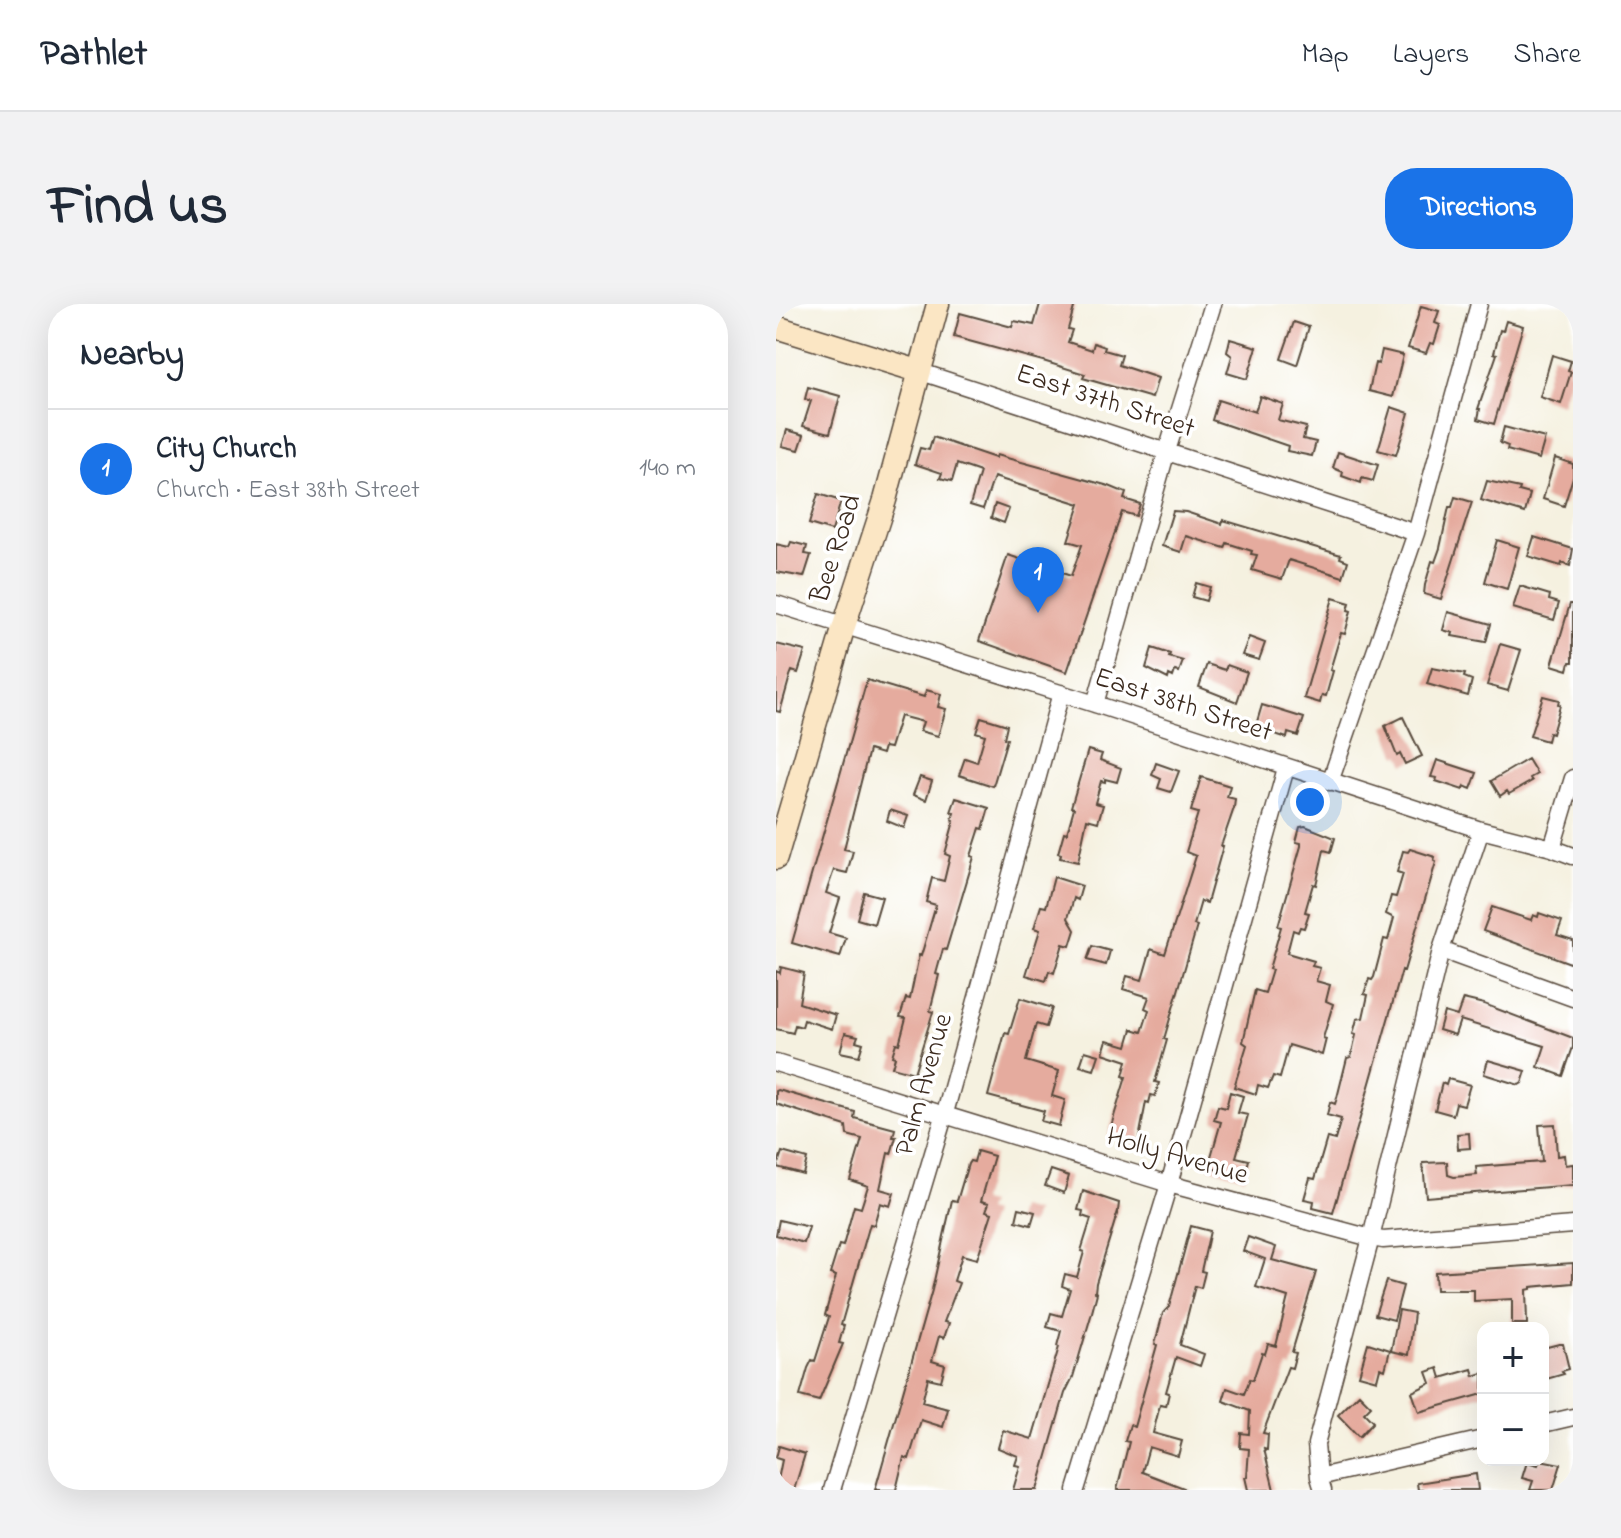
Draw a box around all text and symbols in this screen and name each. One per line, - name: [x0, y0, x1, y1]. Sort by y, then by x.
- text: Pathlet: [40, 27, 147, 83]
- text: Map: [1301, 35, 1349, 76]
- text: Layers: [1393, 35, 1469, 76]
- text: Share: [1513, 35, 1581, 76]
- text: Find us: [48, 168, 228, 249]
- button: Directions: [1385, 168, 1573, 249]
- text: Nearby: [80, 331, 184, 381]
- street label: East 37th Street: [1010, 354, 1200, 450]
- text: City Church: [156, 428, 297, 472]
- text: 1: [102, 450, 110, 488]
- text: 140 m: [639, 450, 696, 488]
- text: Church · East 38th Street: [156, 472, 420, 510]
- street label: Bee Road: [800, 489, 874, 609]
- pin: 1: [1012, 547, 1064, 613]
- street label: East 38th Street: [1089, 658, 1277, 754]
- your location: [1290, 782, 1330, 822]
- street label: Palm Avenue: [885, 1008, 965, 1161]
- street label: Holly Avenue: [1101, 1117, 1253, 1197]
- map controls: [1477, 1322, 1549, 1466]
- button: +: [1477, 1322, 1549, 1394]
- button: −: [1477, 1394, 1549, 1466]

